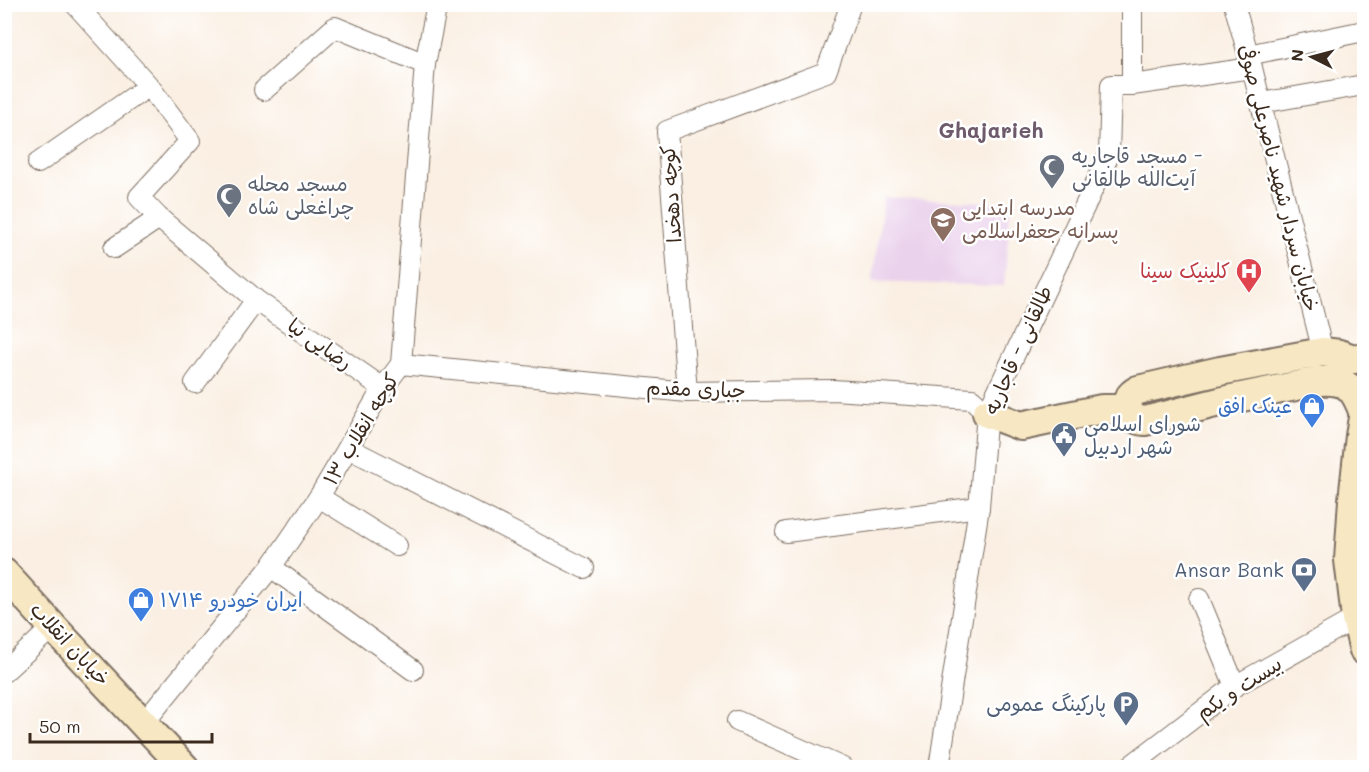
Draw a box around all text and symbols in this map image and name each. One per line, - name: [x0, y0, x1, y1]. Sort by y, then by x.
- north arrow: [1282, 27, 1342, 87]
- street label: خیابان سردار شهید ناصرعلی صوفی: [1233, 41, 1326, 314]
- text: N: [1286, 48, 1308, 63]
- district label: Ghajarieh: [939, 116, 1043, 143]
- place label: مسجد قاجاریه - آیت‌الله طالقانی: [1072, 142, 1202, 192]
- street label: کوچه دهخدا: [654, 144, 687, 244]
- mosque icon: مسجد قاجاریه - آیت‌الله طالقانی: [1037, 152, 1067, 190]
- place label: مسجد محله چراغعلی شاه: [248, 170, 354, 220]
- mosque icon: مسجد محله چراغعلی شاه: [214, 181, 244, 219]
- place label: مدرسه ابتدایی پسرانه جعفراسلامی: [962, 194, 1119, 244]
- school or university icon: مدرسه ابتدایی پسرانه جعفراسلامی: [928, 205, 958, 243]
- hospital icon: کلینیک سینا: [1234, 256, 1264, 294]
- place label: کلینیک سینا: [1140, 257, 1230, 283]
- street label: طالقانی - قاجاریه: [977, 281, 1058, 419]
- street label: رضایی نیا: [282, 311, 358, 376]
- street label: کوچه انقلاب ۱۳: [316, 368, 405, 490]
- street label: جباری مقدم: [646, 373, 746, 406]
- shop icon: عینک افق: [1297, 391, 1327, 429]
- place label: عینک افق: [1218, 392, 1292, 418]
- place label: شورای اسلامی شهر اردبیل: [1084, 410, 1201, 459]
- public building icon: شورای اسلامی شهر اردبیل: [1049, 420, 1079, 458]
- bank icon: Ansar Bank: [1289, 555, 1319, 593]
- place label: Ansar Bank: [1174, 556, 1284, 582]
- shop icon: ایران خودرو ۱۷۱۴: [126, 585, 156, 623]
- place label: ایران خودرو ۱۷۱۴: [160, 586, 303, 613]
- street label: خیابان انقلاب: [25, 596, 116, 691]
- street label: بیست و یکم: [1190, 650, 1288, 727]
- parking icon: پارکینگ عمومی: [1111, 689, 1141, 727]
- place label: پارکینگ عمومی: [986, 690, 1106, 717]
- scale bar: [30, 706, 212, 744]
- text: 50 m: [39, 714, 81, 738]

